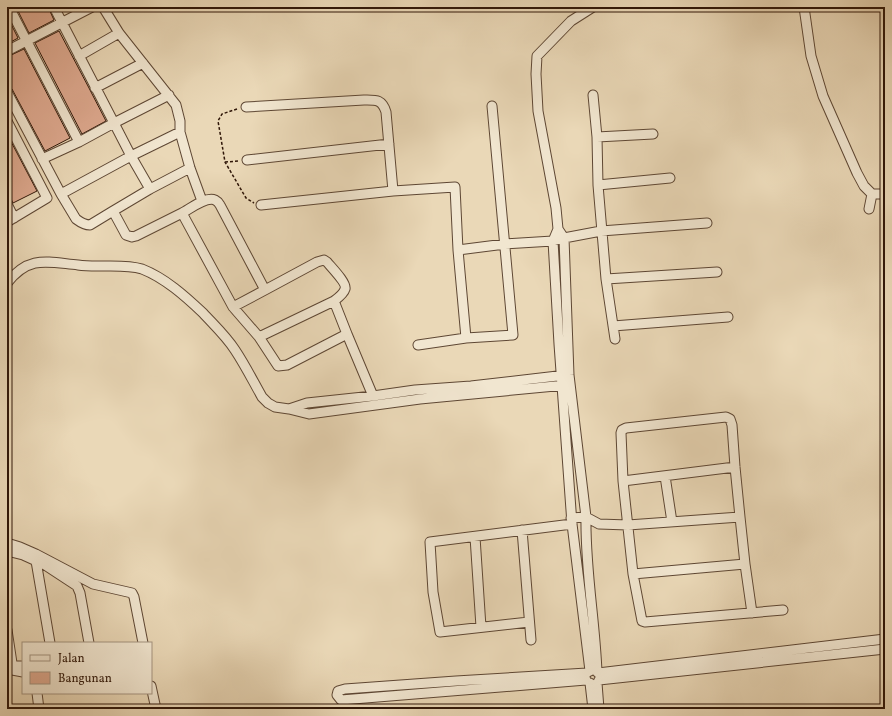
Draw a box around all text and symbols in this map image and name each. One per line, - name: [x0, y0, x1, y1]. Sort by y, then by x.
- legend: [22, 642, 152, 694]
- text: Jalan: [58, 651, 85, 667]
- text: Bangunan: [58, 671, 112, 687]

